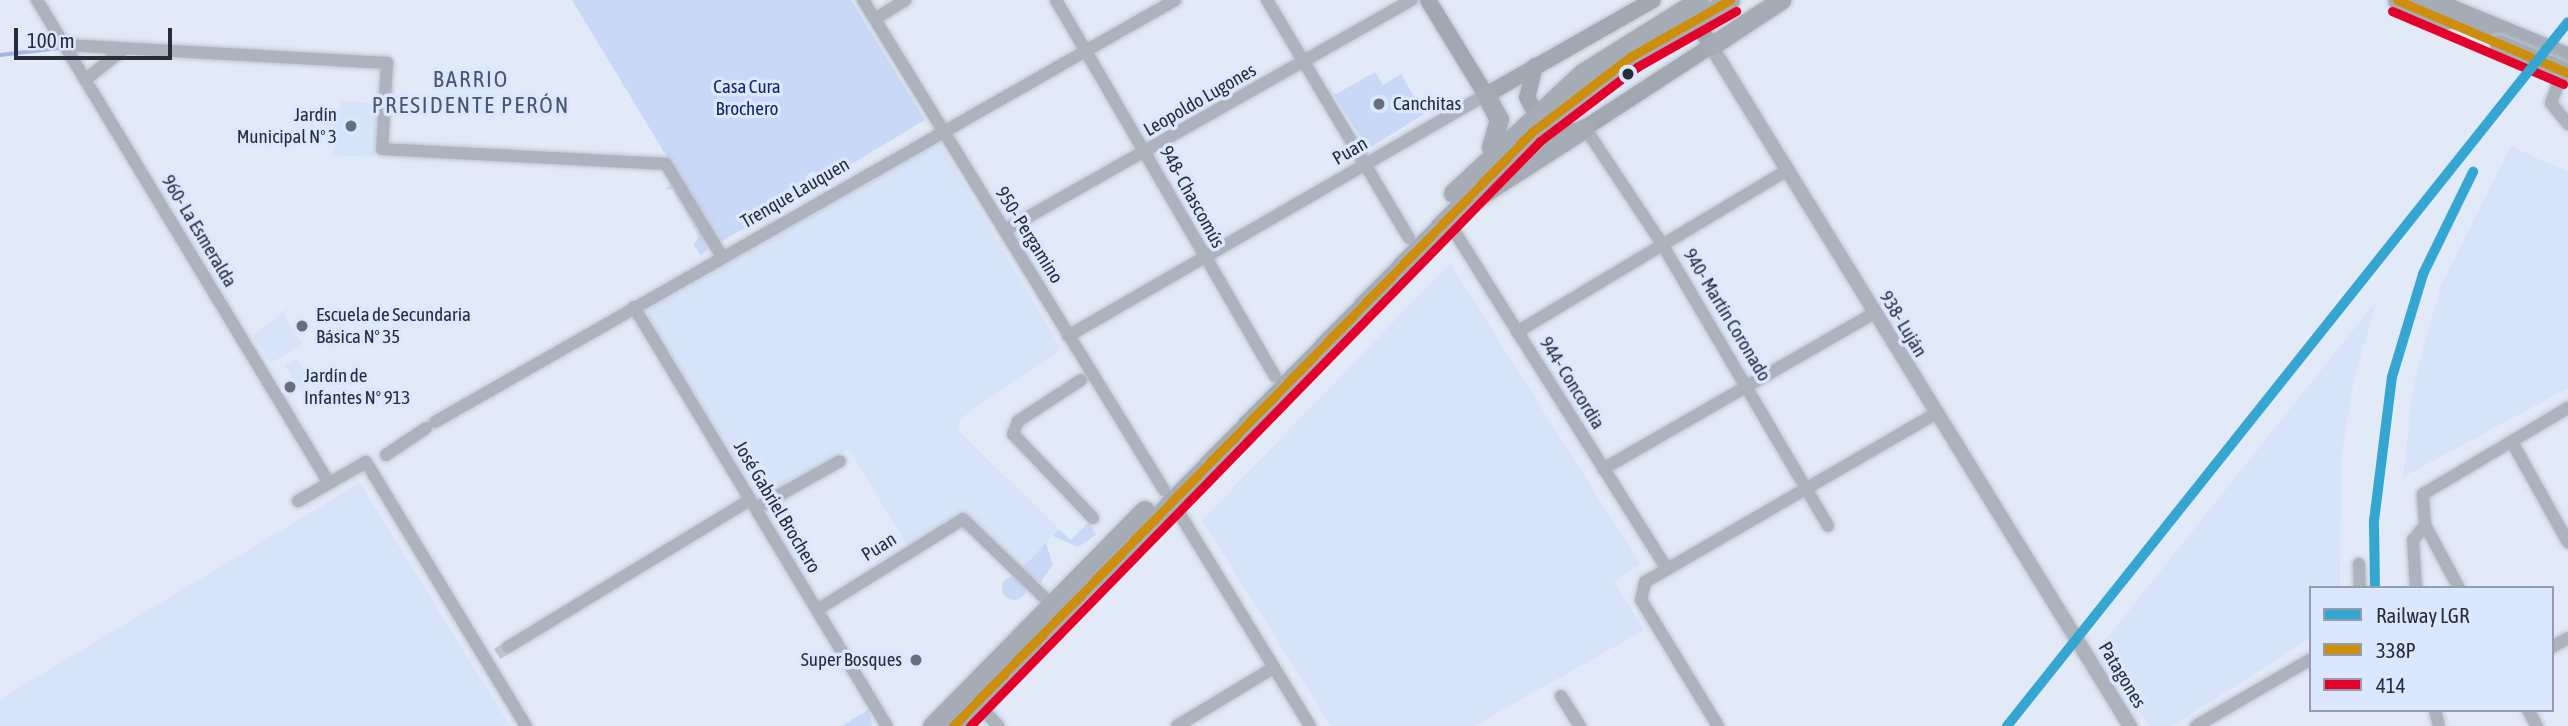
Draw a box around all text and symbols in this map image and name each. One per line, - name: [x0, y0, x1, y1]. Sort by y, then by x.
- scale bar: [18, 14, 175, 58]
- text: 100 m: [27, 28, 75, 52]
- street label: Leopoldo Lugones: [1140, 59, 1260, 141]
- district label: BARRIO PRESIDENTE PERÓN: [374, 65, 568, 119]
- unlabelled marker: [1621, 67, 1635, 81]
- park label: Casa Cura Brochero: [713, 76, 781, 120]
- place label: Canchitas: [1393, 93, 1461, 115]
- marker: Canchitas: [1371, 96, 1387, 112]
- place label: Jardín Municipal N° 3: [237, 104, 337, 148]
- marker: Jardín Municipal N° 3: [343, 118, 359, 134]
- street label: Puan: [1328, 132, 1372, 170]
- street label: 948- Chascomús: [1155, 142, 1229, 252]
- street label: Trenque Lauquen: [737, 153, 853, 233]
- street label: 960- La Esmeralda: [157, 171, 241, 291]
- street label: 950- Pergamino: [990, 182, 1068, 288]
- street label: 940- Martín Coronado: [1678, 245, 1776, 385]
- street label: 938- Luján: [1874, 287, 1932, 361]
- place label: Escuela de Secundaria Básica N° 35: [316, 304, 471, 348]
- marker: Escuela de Secundaria Básica N° 35: [294, 318, 310, 334]
- street label: 944- Concordia: [1535, 333, 1609, 433]
- place label: Jardín de Infantes N° 913: [304, 365, 410, 409]
- marker: Jardín de Infantes N° 913: [282, 379, 298, 395]
- street label: José Gabriel Brochero: [729, 437, 825, 577]
- street label: Puan: [857, 528, 901, 566]
- legend: [2309, 586, 2554, 712]
- text: Railway LGR: [2376, 603, 2469, 627]
- street label: Patagones: [2093, 638, 2151, 712]
- text: 338P: [2376, 638, 2416, 662]
- place label: Super Bosques: [801, 649, 902, 671]
- marker: Super Bosques: [908, 652, 924, 668]
- text: 414: [2376, 673, 2406, 697]

